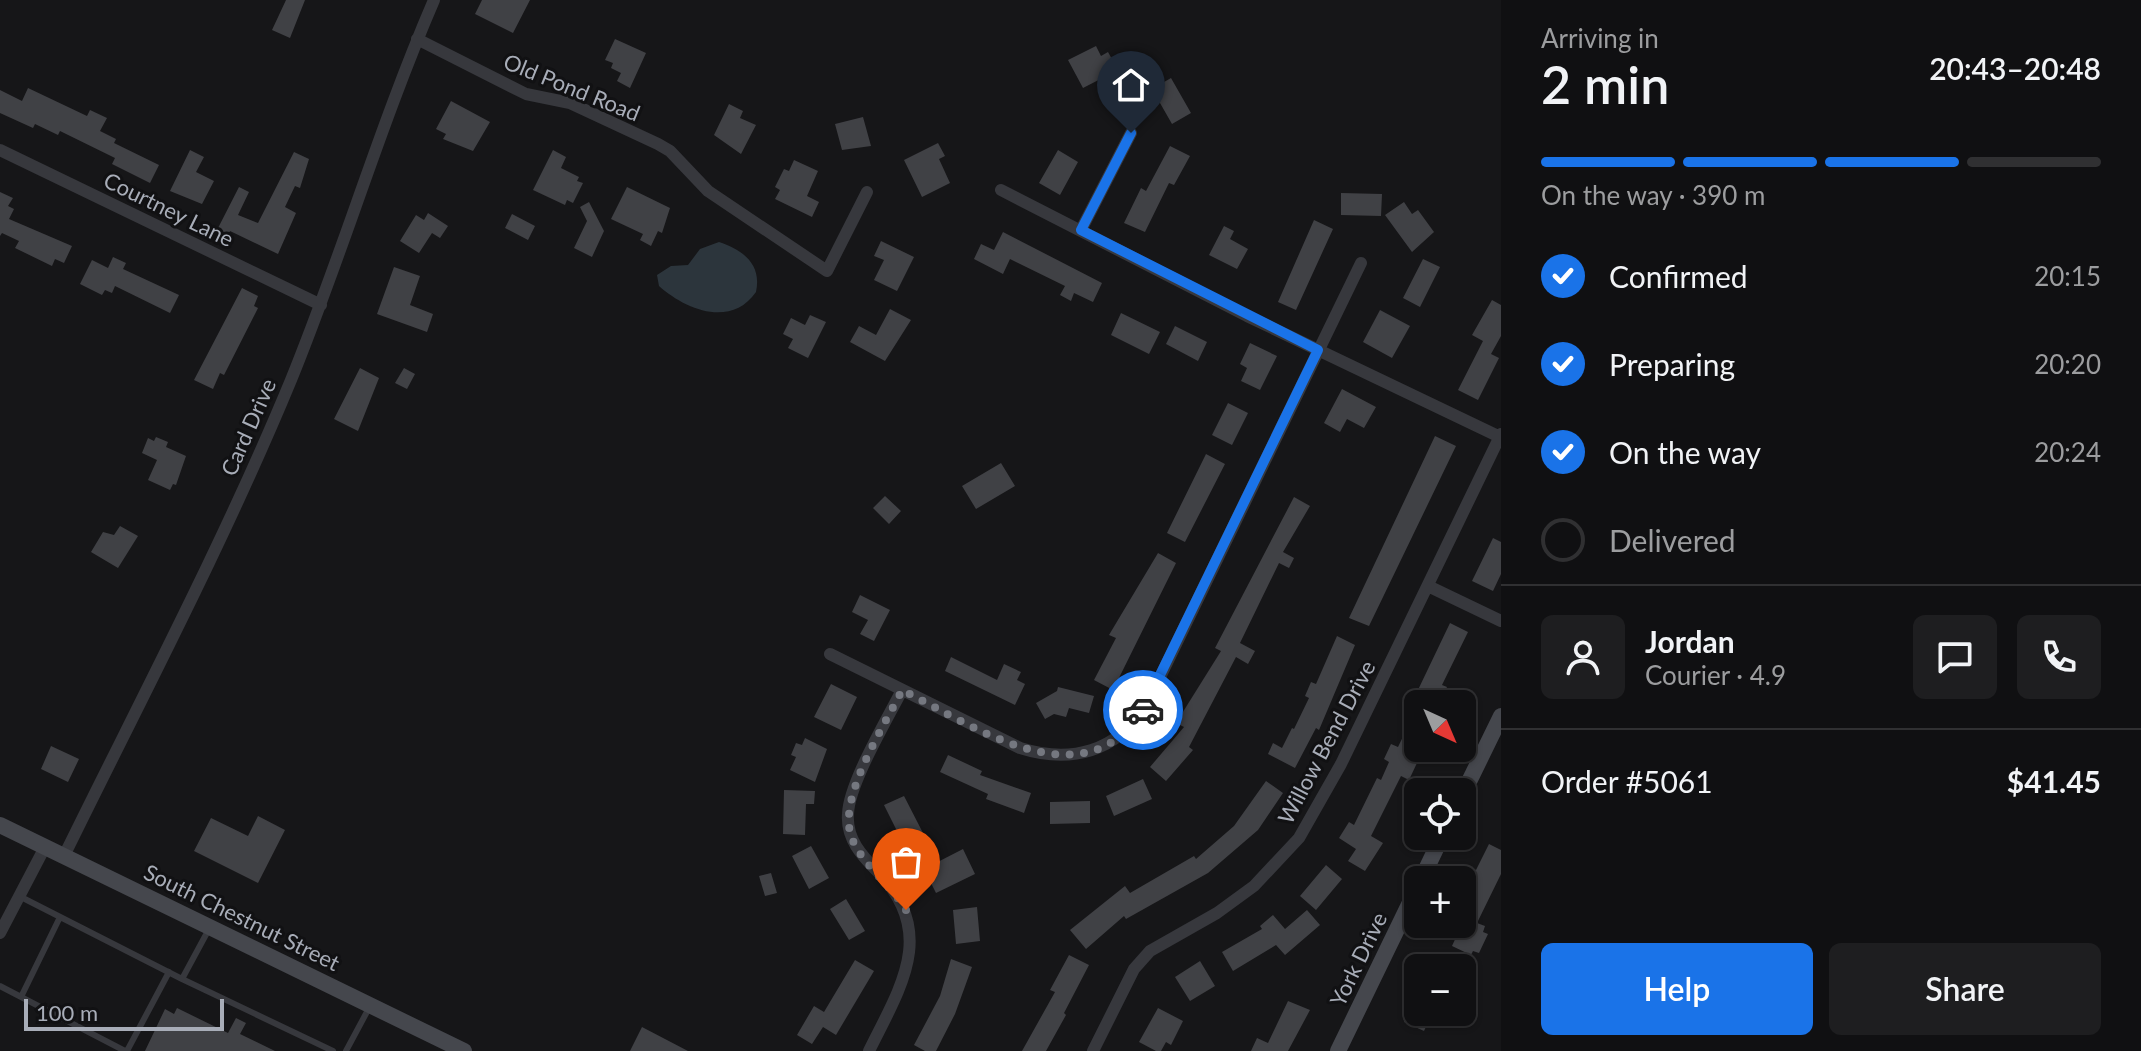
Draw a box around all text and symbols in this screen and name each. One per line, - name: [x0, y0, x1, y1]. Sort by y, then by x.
- text: Arriving in: [1541, 22, 1659, 54]
- street label: Old Pond Road: [500, 47, 644, 127]
- text: 20:43–20:48: [1929, 50, 2101, 86]
- pin: [1097, 51, 1165, 133]
- text: 2 min: [1541, 53, 1669, 115]
- icon: home: [1109, 63, 1153, 107]
- street label: Courtney Lane: [100, 166, 238, 252]
- text: On the way · 390 m: [1541, 179, 1765, 211]
- icon: check: [1541, 254, 1585, 298]
- text: Confirmed: [1609, 258, 1748, 294]
- text: 20:15: [2034, 260, 2101, 292]
- icon: check: [1541, 342, 1585, 386]
- text: Preparing: [1609, 346, 1735, 382]
- text: 20:20: [2034, 348, 2101, 380]
- street label: Card Drive: [215, 374, 281, 480]
- icon: check: [1541, 430, 1585, 474]
- text: On the way: [1609, 434, 1761, 470]
- text: 20:24: [2034, 436, 2101, 468]
- text: Delivered: [1609, 522, 1736, 558]
- button: person: [1541, 615, 1625, 699]
- button: chat: [1913, 615, 1997, 699]
- button: phone: [2017, 615, 2101, 699]
- text: Jordan: [1645, 623, 1735, 659]
- street label: Willow Bend Drive: [1271, 656, 1381, 828]
- text: Courier · 4.9: [1645, 659, 1786, 691]
- courier: [1103, 670, 1183, 750]
- icon: car: [1121, 688, 1165, 732]
- north arrow: [1404, 690, 1476, 762]
- map controls: [1404, 690, 1476, 1026]
- text: Order #5061: [1541, 763, 1713, 799]
- text: $41.45: [2007, 763, 2101, 799]
- button: locate: [1404, 778, 1476, 850]
- pin: [872, 828, 940, 910]
- icon: bag: [884, 840, 928, 884]
- street label: South Chestnut Street: [140, 858, 344, 976]
- button: +: [1404, 866, 1476, 938]
- street label: York Drive: [1324, 908, 1392, 1010]
- button: Help: [1541, 943, 1813, 1035]
- button: Share: [1829, 943, 2101, 1035]
- button: −: [1404, 954, 1476, 1026]
- scale bar: [24, 995, 224, 1031]
- text: 100 m: [36, 999, 98, 1026]

